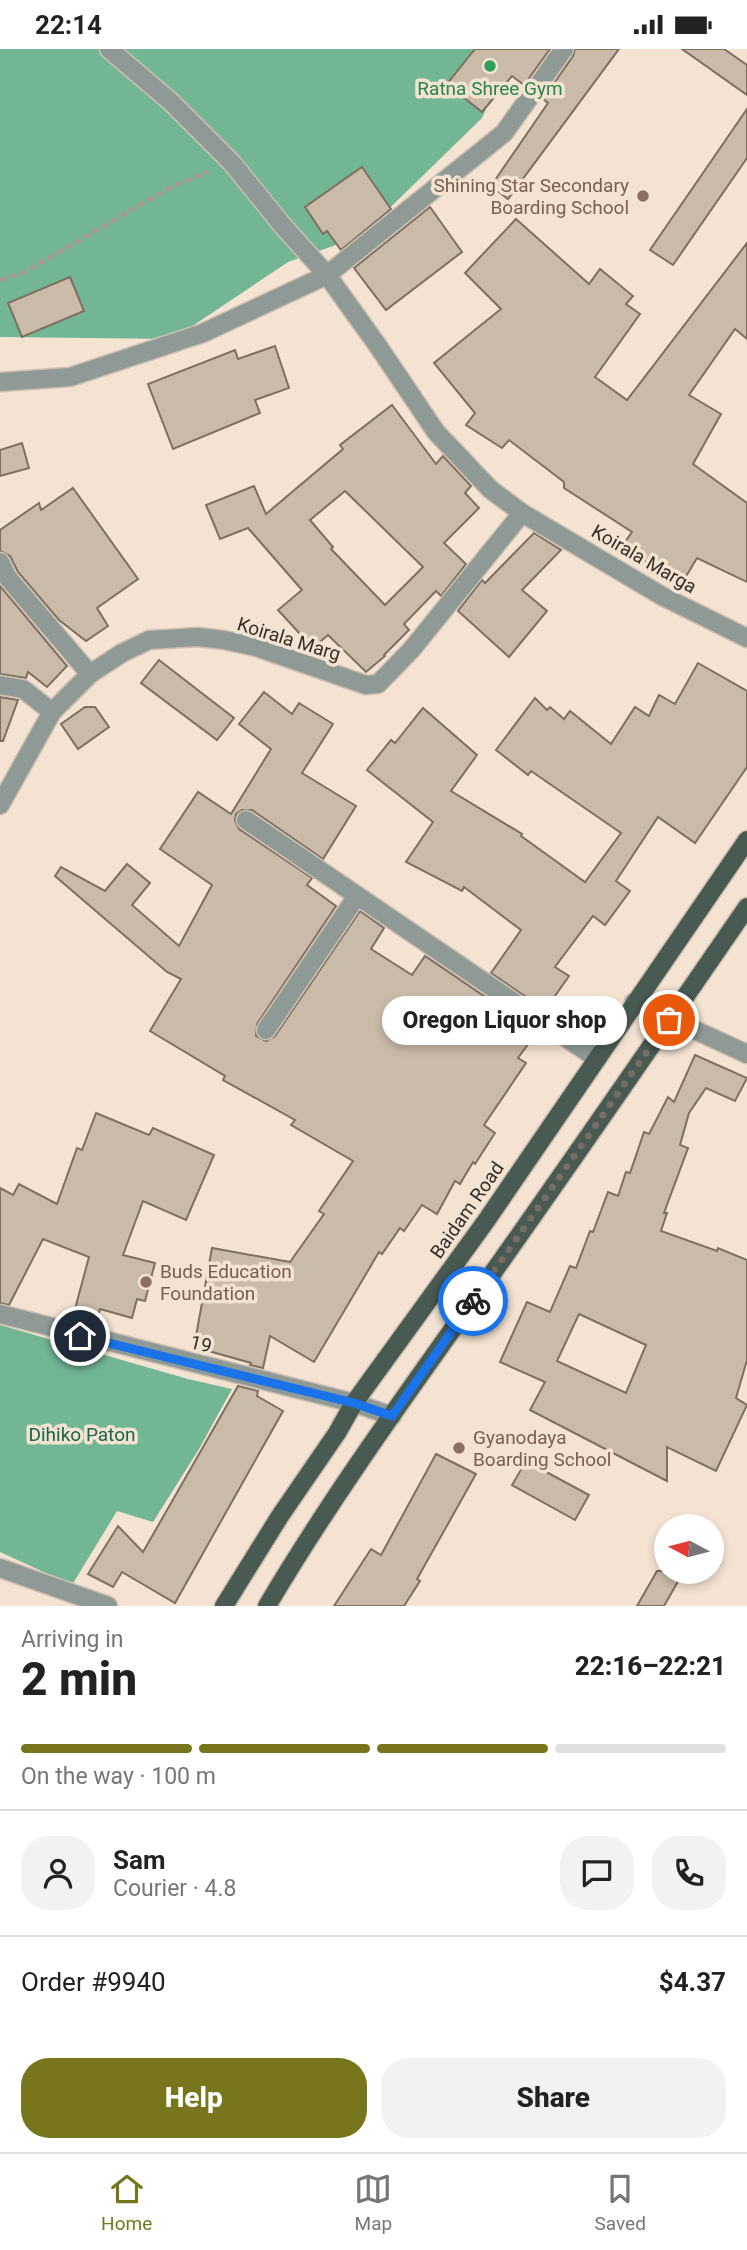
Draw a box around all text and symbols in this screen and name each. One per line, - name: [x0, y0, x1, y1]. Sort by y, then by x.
- text: 22:14: [35, 10, 102, 40]
- marker: Ratna Shree Gym: [482, 58, 498, 74]
- place label: Ratna Shree Gym: [417, 77, 563, 100]
- place label: Shining Star Secondary Boarding School: [433, 174, 629, 219]
- marker: Shining Star Secondary Boarding School: [635, 188, 651, 204]
- street label: Koirala Marga: [587, 520, 701, 598]
- street label: Koirala Marg: [234, 612, 344, 666]
- pin: [639, 990, 699, 1050]
- callout: Oregon Liquor shop: [382, 995, 627, 1045]
- icon: bag: [650, 1001, 688, 1039]
- text: Oregon Liquor shop: [403, 1007, 606, 1034]
- street label: Baidam Road: [425, 1157, 509, 1263]
- place label: Buds Education Foundation: [160, 1260, 292, 1305]
- courier: [438, 1266, 508, 1336]
- marker: Buds Education Foundation: [138, 1274, 154, 1290]
- icon: bike: [454, 1282, 492, 1320]
- pin: [50, 1306, 110, 1366]
- icon: home: [61, 1317, 99, 1355]
- street label: 19: [188, 1330, 214, 1358]
- park label: Dihiko Paton: [29, 1423, 135, 1446]
- place label: Gyanodaya Boarding School: [473, 1426, 611, 1471]
- marker: Gyanodaya Boarding School: [451, 1440, 467, 1456]
- north arrow: [654, 1514, 724, 1584]
- map controls: [654, 1514, 724, 1584]
- text: Arriving in: [21, 1626, 124, 1653]
- text: 22:16–22:21: [575, 1651, 726, 1681]
- text: 2 min: [21, 1652, 137, 1706]
- text: On the way · 100 m: [21, 1763, 216, 1790]
- button: person: [21, 1836, 95, 1910]
- button: chat: [560, 1836, 634, 1910]
- button: phone: [652, 1836, 726, 1910]
- text: Sam: [113, 1845, 165, 1875]
- text: Courier · 4.8: [113, 1875, 236, 1902]
- text: Order #9940: [21, 1967, 166, 1997]
- text: $4.37: [659, 1967, 726, 1997]
- button: Help: [21, 2058, 367, 2138]
- button: Share: [381, 2058, 726, 2138]
- tab: Home: [101, 2170, 152, 2235]
- tab: Map: [354, 2170, 392, 2235]
- tab: Saved: [595, 2170, 646, 2235]

